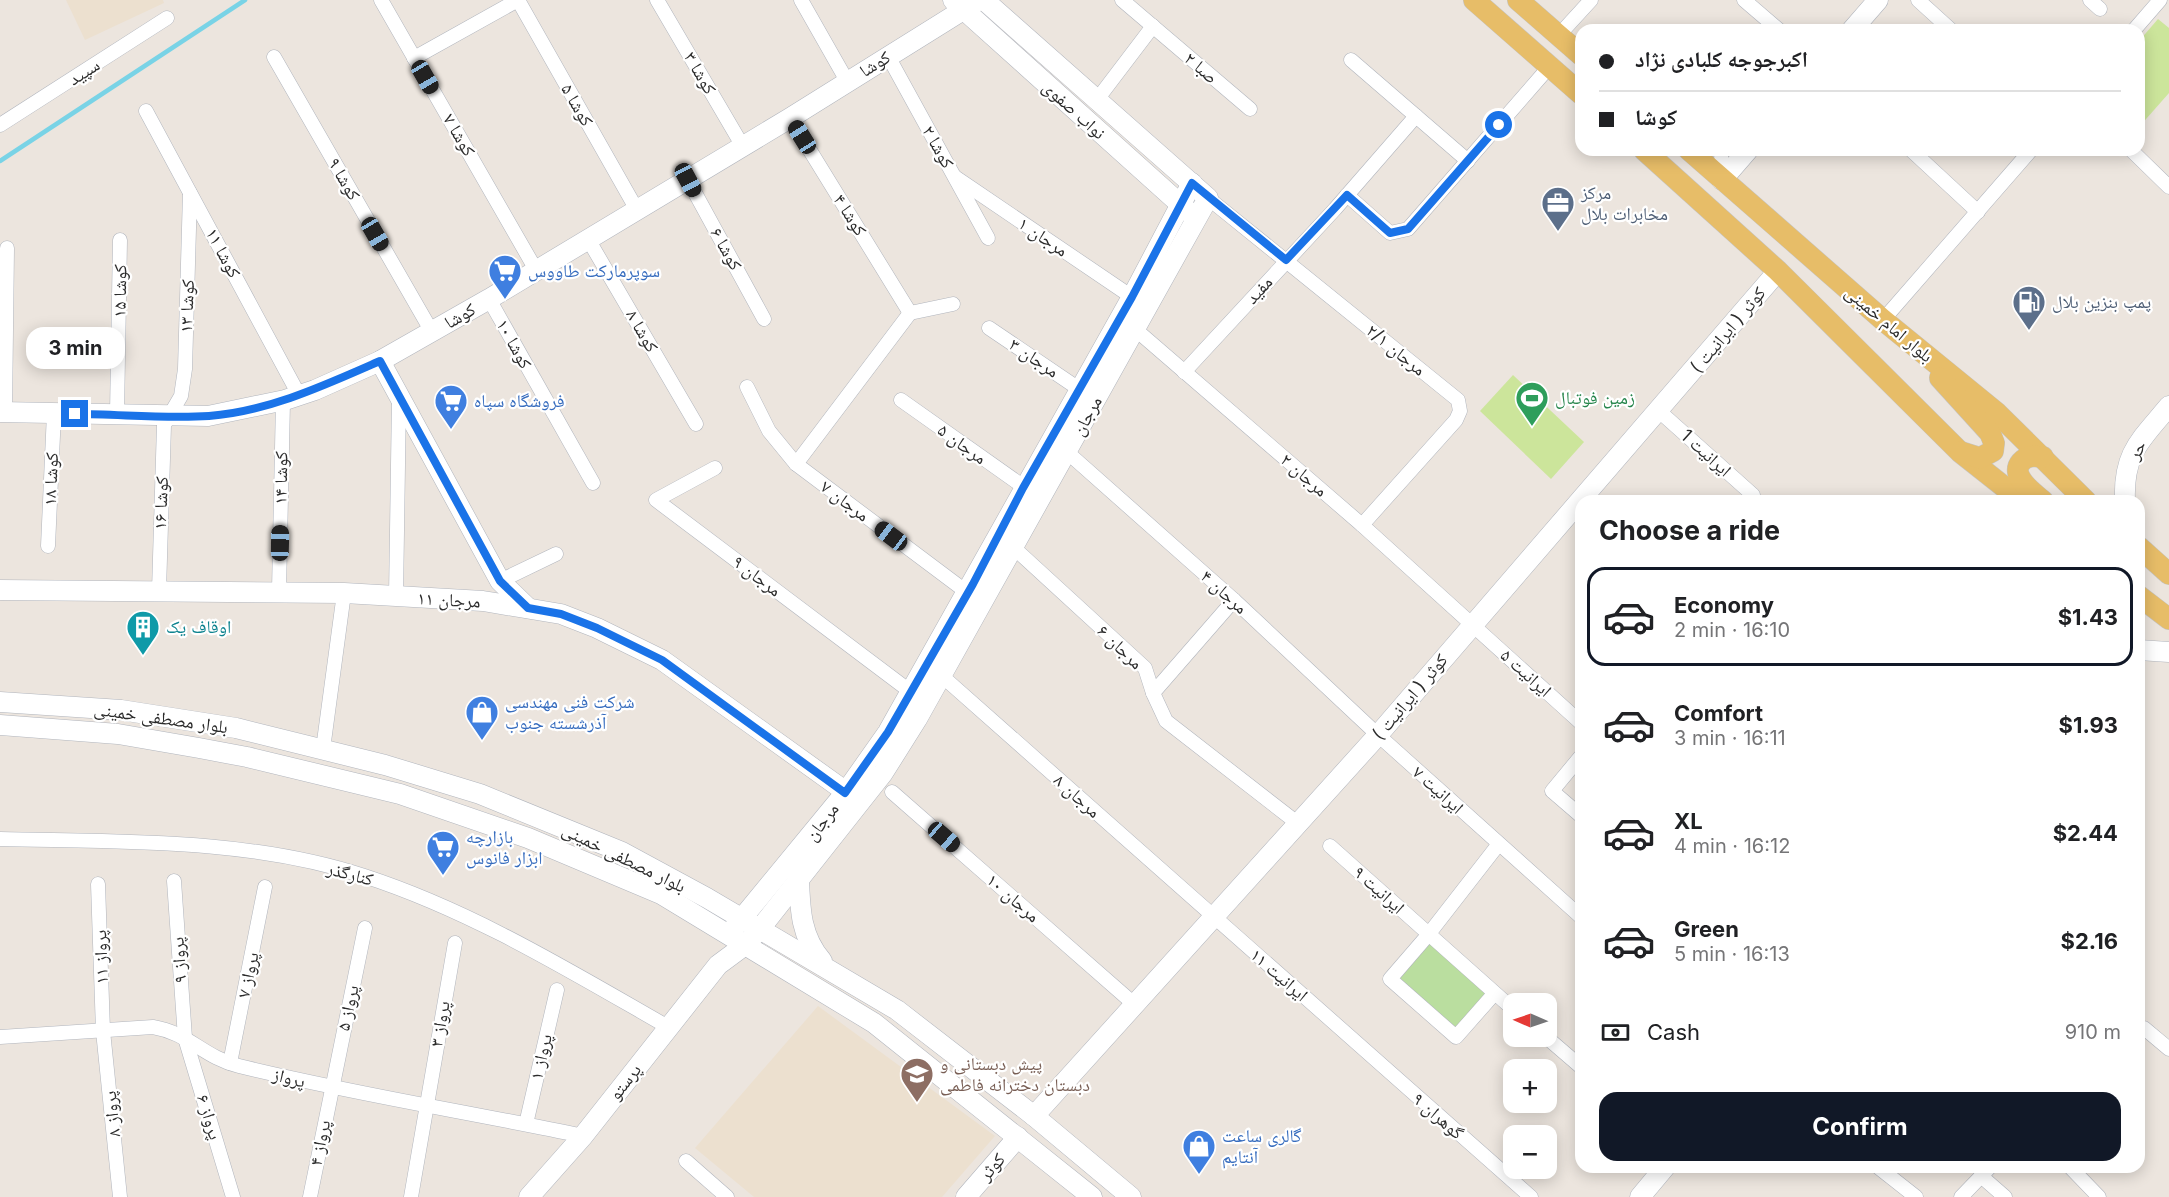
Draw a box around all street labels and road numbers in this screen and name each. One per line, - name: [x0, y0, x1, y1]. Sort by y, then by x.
- street label: کوشا: [855, 46, 894, 81]
- street label: کوشا ۳: [680, 48, 721, 98]
- street label: صبا ۲: [1180, 48, 1222, 88]
- street label: سپید: [64, 54, 104, 90]
- street label: نواب صفوی: [1038, 76, 1110, 144]
- street label: کوشا ۵: [557, 80, 598, 130]
- street label: کوشا ۷: [439, 110, 480, 160]
- street label: کوشا ۲: [918, 122, 959, 172]
- street label: کوشا ۹: [324, 154, 365, 204]
- street label: کوشا ۴: [829, 190, 872, 240]
- street label: مرجان ۱: [1014, 212, 1072, 262]
- street label: کوشا ۱۱: [202, 224, 246, 282]
- street label: کوشا ۶: [706, 224, 747, 274]
- street label: کوشا ۱۵: [109, 264, 130, 318]
- street label: مفید: [1241, 271, 1277, 308]
- street label: کوشا ۱۳: [175, 278, 198, 333]
- street label: بلوار امام خمینی: [1840, 281, 1937, 368]
- street label: کوثر ( ایرانیت ): [1686, 282, 1770, 377]
- street label: کوشا: [441, 298, 479, 333]
- street label: کوشا ۸: [622, 306, 663, 356]
- street label: کوشا ۱۰: [492, 315, 537, 373]
- street label: مرجان ۲/۱: [1362, 320, 1430, 380]
- street label: مرجان ۳: [1005, 333, 1063, 383]
- street label: مرجان: [1067, 392, 1107, 440]
- street label: مرجان ۵: [933, 419, 991, 469]
- street label: ایرانیت 1: [1677, 425, 1736, 481]
- street label: حر: [2122, 436, 2150, 464]
- street label: مرجان ۲: [1276, 449, 1332, 501]
- street label: کوشا ۱۸: [39, 451, 62, 506]
- street label: کوشا ۱۴: [270, 451, 291, 505]
- street label: کوشا ۱۶: [149, 475, 172, 530]
- street label: مرجان ۷: [816, 476, 874, 526]
- street label: مرجان ۹: [728, 551, 786, 601]
- street label: مرجان ۴: [1196, 565, 1252, 619]
- street label: مرجان ۱۱: [417, 587, 481, 613]
- street label: مرجان ۶: [1093, 620, 1147, 674]
- street label: ایرانیت ۵: [1496, 644, 1556, 701]
- street label: کوثر ( ایرانیت ): [1368, 649, 1452, 744]
- street label: بلوار مصطفی خمینی: [93, 698, 229, 738]
- street label: ایرانیت ۷: [1408, 761, 1468, 818]
- street label: مرجان ۸: [1049, 769, 1105, 823]
- street label: مرجان: [800, 799, 844, 845]
- street label: بلوار مصطفی خمینی: [559, 819, 690, 897]
- street label: کنارگذر: [324, 857, 376, 890]
- street label: ایرانیت ۹: [1349, 861, 1409, 918]
- street label: مرجان ۱۰: [982, 869, 1044, 927]
- street label: پرواز ۱۱: [89, 929, 113, 985]
- street label: پرواز ۹: [166, 936, 192, 984]
- street label: ایرانیت ۱۱: [1246, 944, 1312, 1006]
- street label: پرواز ۷: [232, 950, 264, 1000]
- street label: پرواز ۵: [332, 983, 364, 1033]
- street label: پرواز ۳: [425, 999, 455, 1049]
- street label: پرواز ۱: [525, 1032, 557, 1082]
- street label: پرستو: [604, 1059, 646, 1105]
- street label: پرواز: [269, 1063, 308, 1093]
- street label: گوهران ۹: [1408, 1088, 1468, 1144]
- street label: پرواز ۸: [99, 1090, 126, 1138]
- street label: پرواز ۶: [192, 1092, 226, 1142]
- street label: پرواز ۴: [305, 1118, 335, 1168]
- street label: کوثر: [973, 1148, 1010, 1185]

